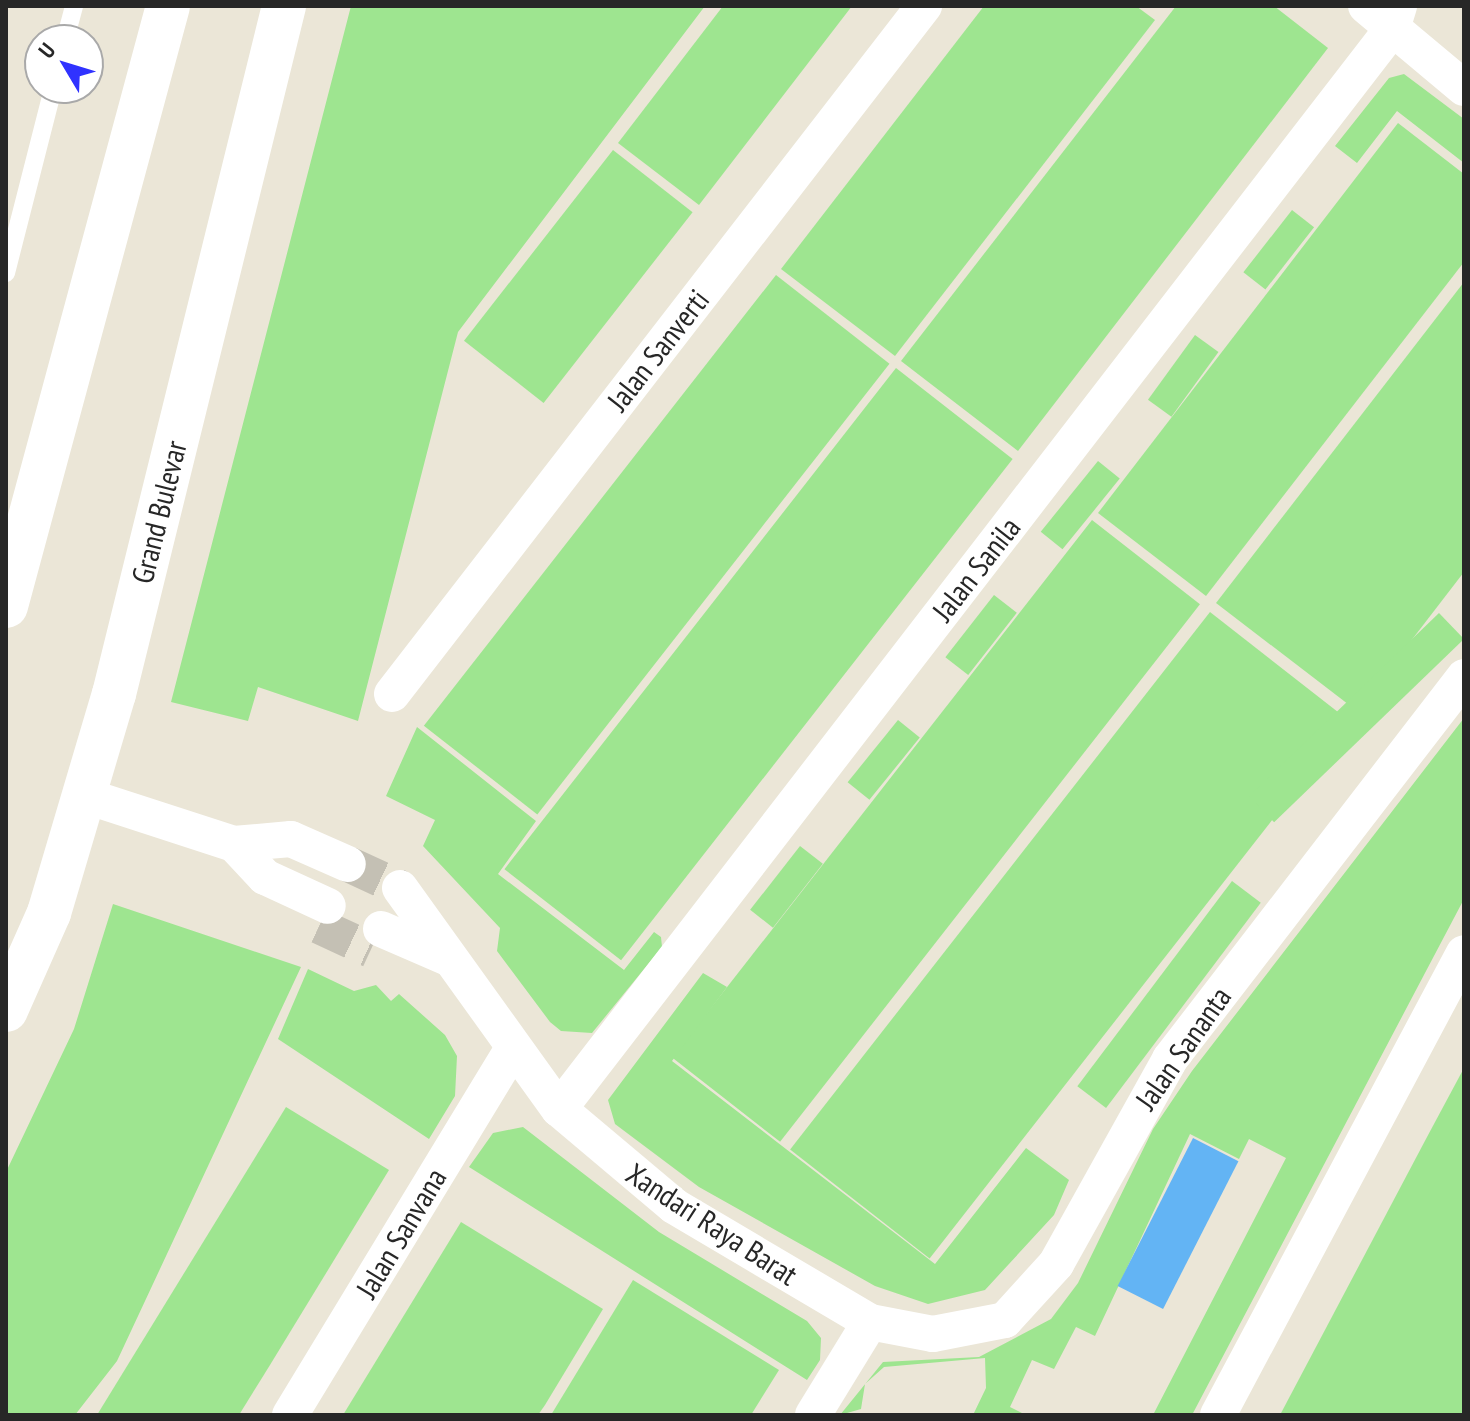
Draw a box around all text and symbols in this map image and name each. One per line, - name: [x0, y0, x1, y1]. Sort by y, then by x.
- north arrow: [24, 24, 104, 104]
- text: U: [32, 37, 61, 64]
- street label: Jalan Sanverti: [600, 282, 716, 418]
- street label: Grand Bulevar: [124, 437, 194, 587]
- street label: Jalan Sanila: [924, 510, 1028, 628]
- street label: Jalan Sananta: [1128, 980, 1238, 1116]
- street label: Xandari Raya Barat: [620, 1155, 804, 1293]
- street label: Jalan Sanvana: [348, 1162, 454, 1304]

